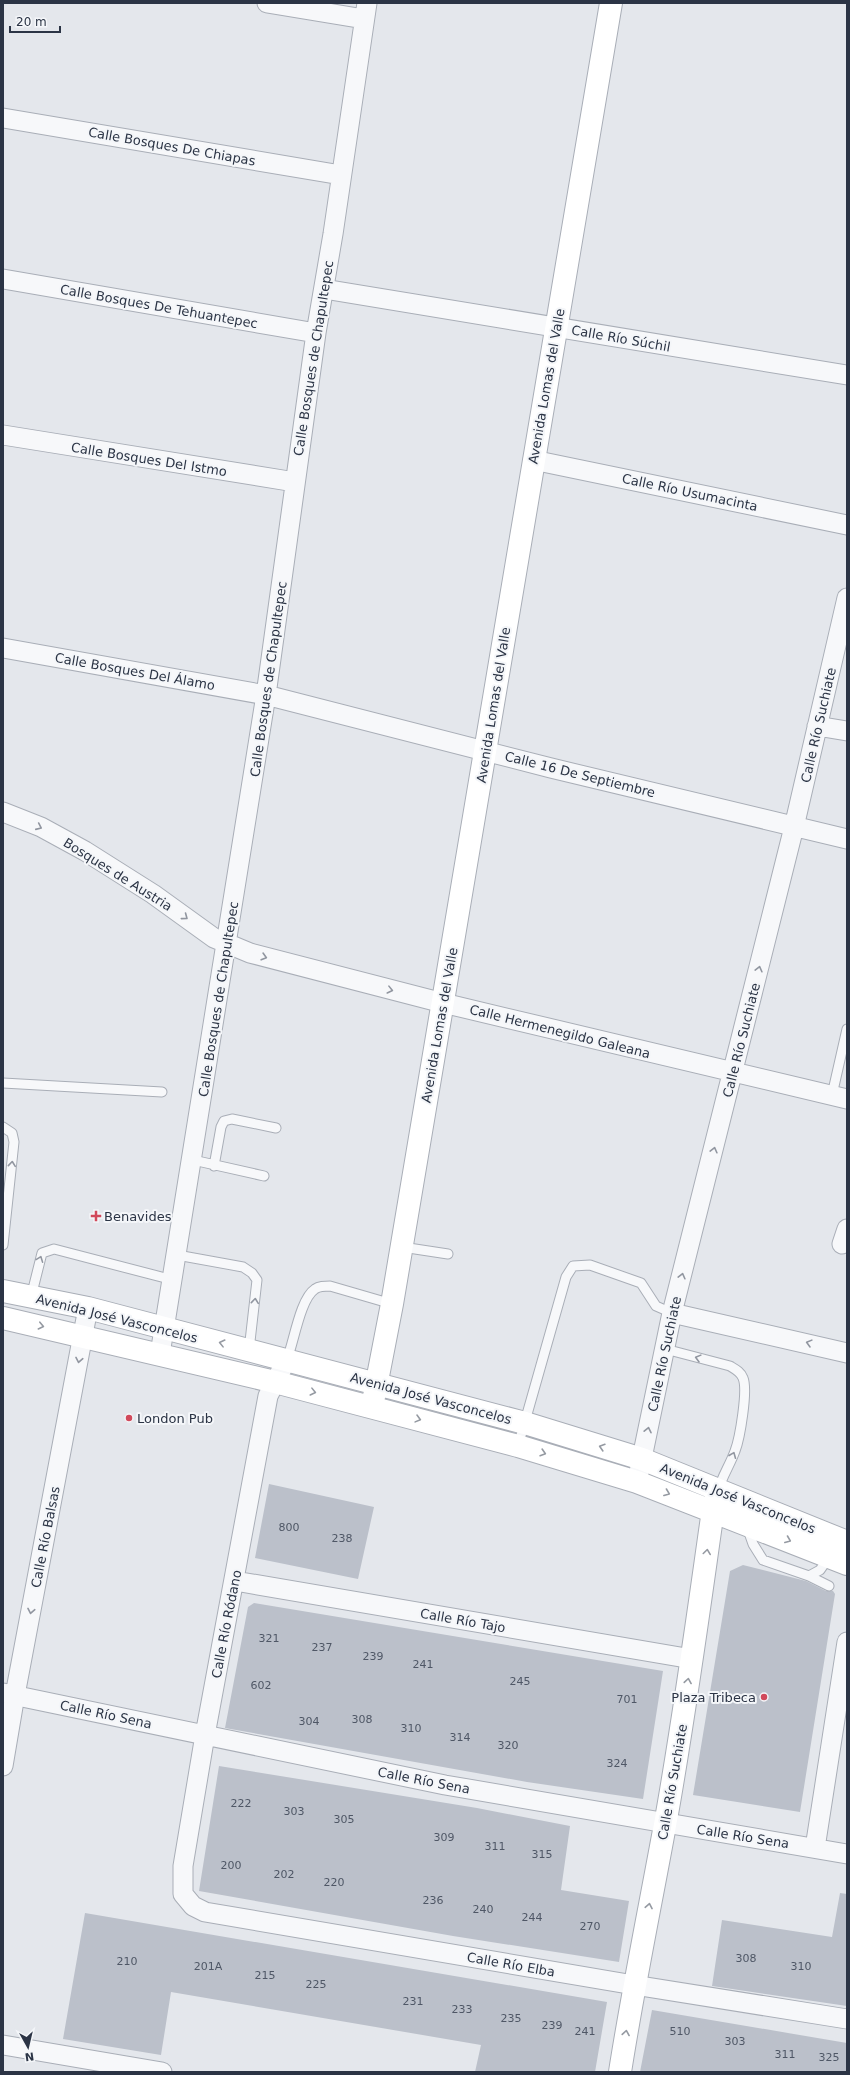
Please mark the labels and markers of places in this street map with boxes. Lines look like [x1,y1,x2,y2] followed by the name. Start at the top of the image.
[104,1209,172,1224] place label: Benavides
[91,1211,101,1221] marker: Benavides
[137,1411,213,1426] place label: London Pub
[124,1413,134,1423] marker: London Pub
[671,1690,756,1705] place label: Plaza Tribeca
[759,1692,769,1702] marker: Plaza Tribeca

